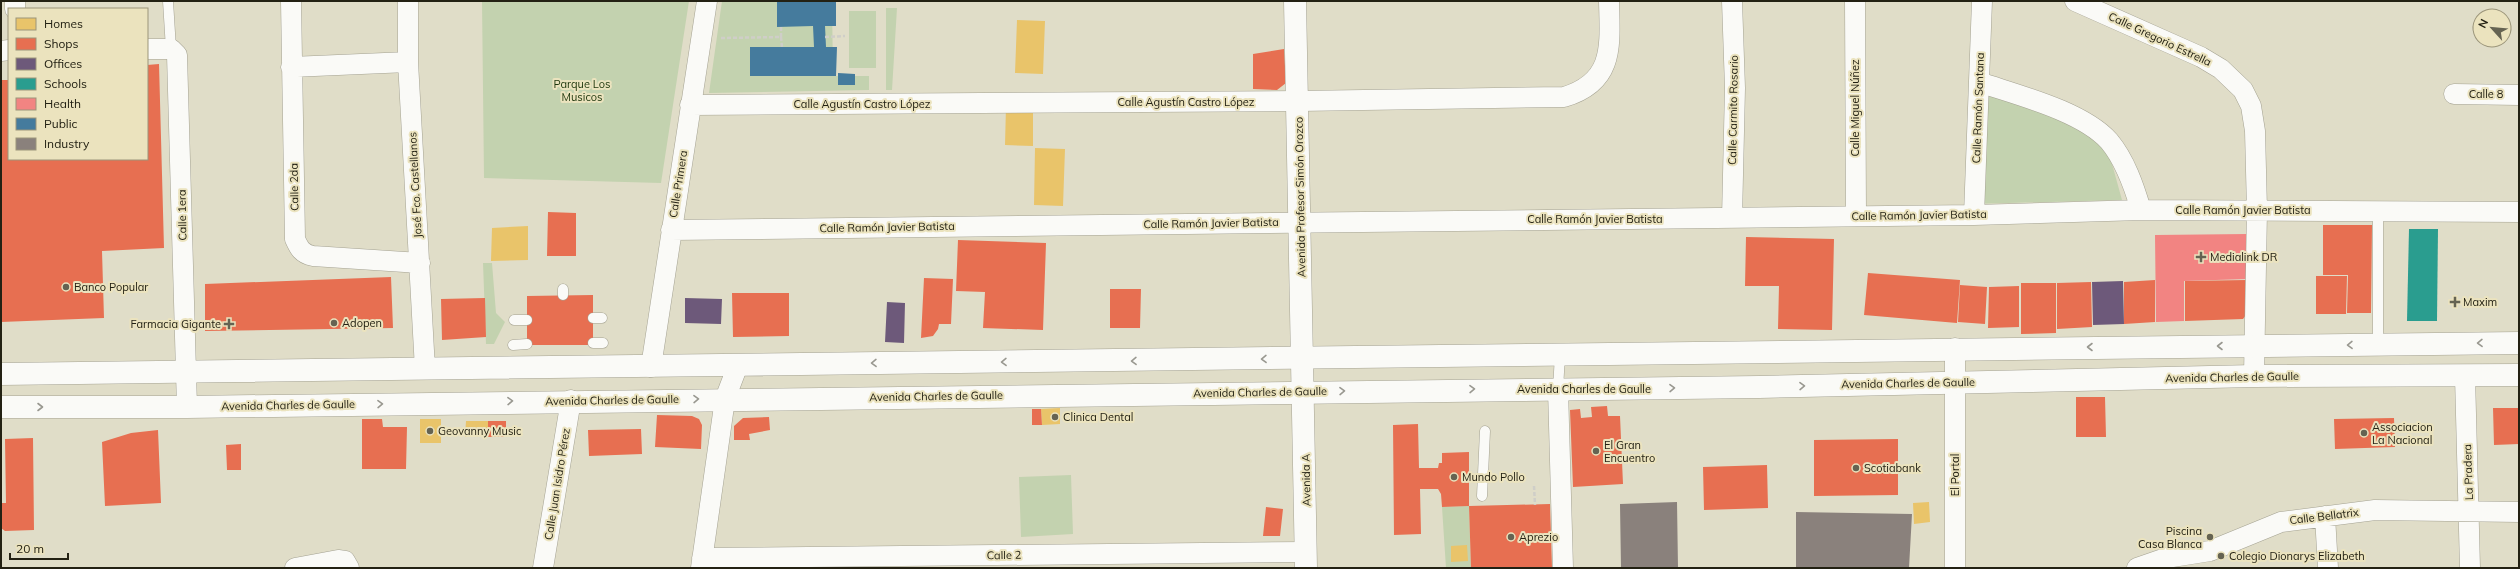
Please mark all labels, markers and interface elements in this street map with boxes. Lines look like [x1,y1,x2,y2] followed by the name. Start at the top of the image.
[8,8,148,160] legend
[2472,8,2512,48] north arrow
[2106,9,2214,69] street label: Calle Gregorio Estrella
[44,16,83,31] text: Homes
[2475,17,2491,30] text: N
[44,36,79,51] text: Shops
[1969,52,1987,164] street label: Calle Ramón Santana
[1725,55,1741,165] street label: Calle Carmito Rosario
[44,56,82,71] text: Offices
[1848,59,1862,157] street label: Calle Miguel Núñez
[44,76,87,91] text: Schools
[554,77,610,104] park label: Parque Los Musicos
[2469,87,2504,101] street label: Calle 8
[1118,95,1255,109] street label: Calle Agustín Castro López
[44,96,81,111] text: Health
[794,97,931,111] street label: Calle Agustín Castro López
[44,116,78,131] text: Public
[1292,117,1308,277] street label: Avenida Profesor Simón Orozco
[405,132,425,238] street label: José Fco. Castellanos
[44,136,90,151] text: Industry
[666,149,690,219] street label: Calle Primera
[287,163,301,211] street label: Calle 2da
[175,189,189,241] street label: Calle 1era
[2175,203,2311,217] street label: Calle Ramón Javier Batista
[1851,207,1987,223] street label: Calle Ramón Javier Batista
[1527,212,1663,226] street label: Calle Ramón Javier Batista
[1143,215,1279,231] street label: Calle Ramón Javier Batista
[819,219,955,235] street label: Calle Ramón Javier Batista
[2210,250,2278,264] place label: Medialink DR
[2195,251,2207,263] marker: Medialink DR
[74,280,148,294] place label: Banco Popular
[61,282,71,292] marker: Banco Popular
[2463,295,2497,309] place label: Maxim
[2450,297,2460,307] marker: Maxim
[342,316,382,330] place label: Adopen
[131,317,221,331] place label: Farmacia Gigante
[329,318,339,328] marker: Adopen
[224,319,234,329] marker: Farmacia Gigante
[2477,339,2483,347] one-way arrow
[2347,340,2353,349] one-way arrow
[2217,342,2223,350] one-way arrow
[2087,343,2093,351] one-way arrow
[1261,355,1267,363] one-way arrow
[1131,356,1137,365] one-way arrow
[1001,358,1007,366] one-way arrow
[871,359,877,368] one-way arrow
[2165,369,2299,385] street label: Avenida Charles de Gaulle
[1841,375,1975,391] street label: Avenida Charles de Gaulle
[1517,382,1651,396] street label: Avenida Charles de Gaulle
[1799,382,1805,390] one-way arrow
[1193,384,1327,400] street label: Avenida Charles de Gaulle
[1669,384,1675,392] one-way arrow
[1469,385,1475,393] one-way arrow
[1339,387,1345,395] one-way arrow
[869,388,1003,404] street label: Avenida Charles de Gaulle
[545,392,679,408] street label: Avenida Charles de Gaulle
[693,395,699,403] one-way arrow
[221,397,355,413] street label: Avenida Charles de Gaulle
[507,397,513,406] one-way arrow
[377,400,383,408] one-way arrow
[37,403,43,411] one-way arrow
[1063,410,1133,424] place label: Clinica Dental
[1050,412,1060,422] marker: Clinica Dental
[2372,420,2433,447] place label: Associacion La Nacional
[438,424,522,438] place label: Geovanny Music
[425,426,435,436] marker: Geovanny Music
[541,427,573,541] street label: Calle Juan Isidro Pérez
[2359,428,2369,438] marker: Associacion La Nacional
[1604,438,1655,465] place label: El Gran Encuentro
[2460,444,2476,500] street label: La Pradera
[1591,446,1601,456] marker: El Gran Encuentro
[1299,453,1313,507] street label: Avenida A
[1948,454,1962,496] street label: El Portal
[1864,461,1921,475] place label: Scotiabank
[1851,463,1861,473] marker: Scotiabank
[1462,470,1525,484] place label: Mundo Pollo
[1449,472,1459,482] marker: Mundo Pollo
[2289,505,2360,527] street label: Calle Bellatrix
[2138,524,2202,551] place label: Piscina Casa Blanca
[1519,530,1558,544] place label: Aprezio
[1506,532,1516,542] marker: Aprezio
[2205,532,2215,542] marker: Piscina Casa Blanca
[10,535,68,561] scale bar
[16,541,44,556] text: 20 m
[987,548,1022,562] street label: Calle 2
[2229,549,2365,563] place label: Colegio Dionarys Elizabeth
[2216,551,2226,561] marker: Colegio Dionarys Elizabeth

